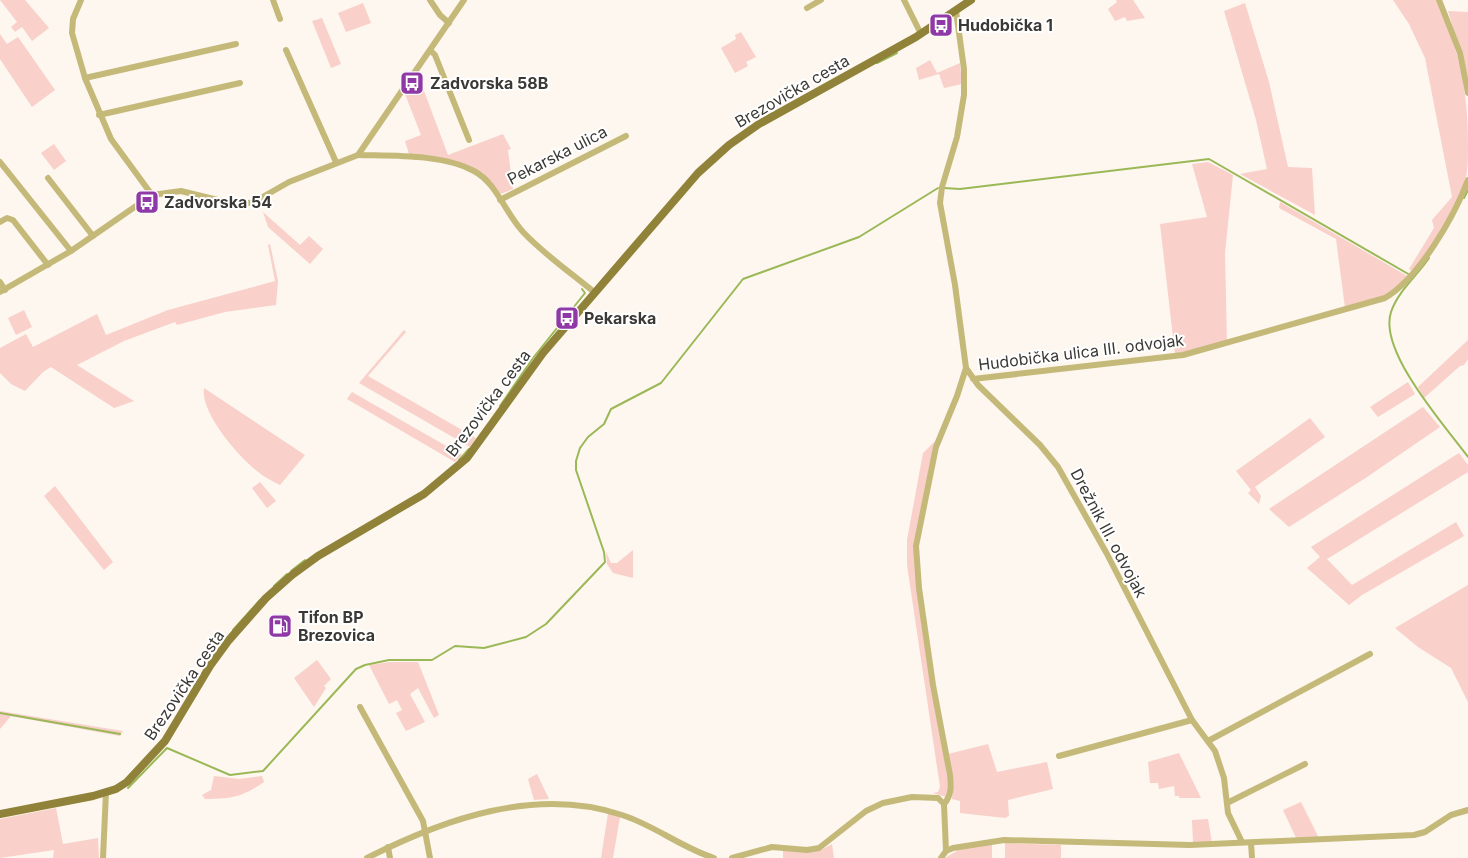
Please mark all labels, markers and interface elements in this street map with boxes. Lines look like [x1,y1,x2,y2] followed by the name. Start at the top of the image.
[928,12,954,38] bus stop icon: Hudobička 1
[958,15,1053,35] place label: Hudobička 1
[731,50,853,132] street label: Brezovička cesta
[399,70,425,96] bus stop icon: Zadvorska 58B
[430,73,548,93] place label: Zadvorska 58B
[504,121,610,189] street label: Pekarska ulica
[134,189,160,215] bus stop icon: Zadvorska 54
[164,192,272,212] place label: Zadvorska 54
[554,305,580,331] bus stop icon: Pekarska
[584,308,656,328] place label: Pekarska
[977,329,1185,375] street label: Hudobička ulica III. odvojak
[441,346,535,460] street label: Brezovička cesta
[1067,465,1152,601] street label: Drežnik III. odvojak
[298,607,375,645] place label: Tifon BP Brezovica
[267,613,293,639] fuel station icon: Tifon BP Brezovica
[140,626,228,744] street label: Brezovička cesta

